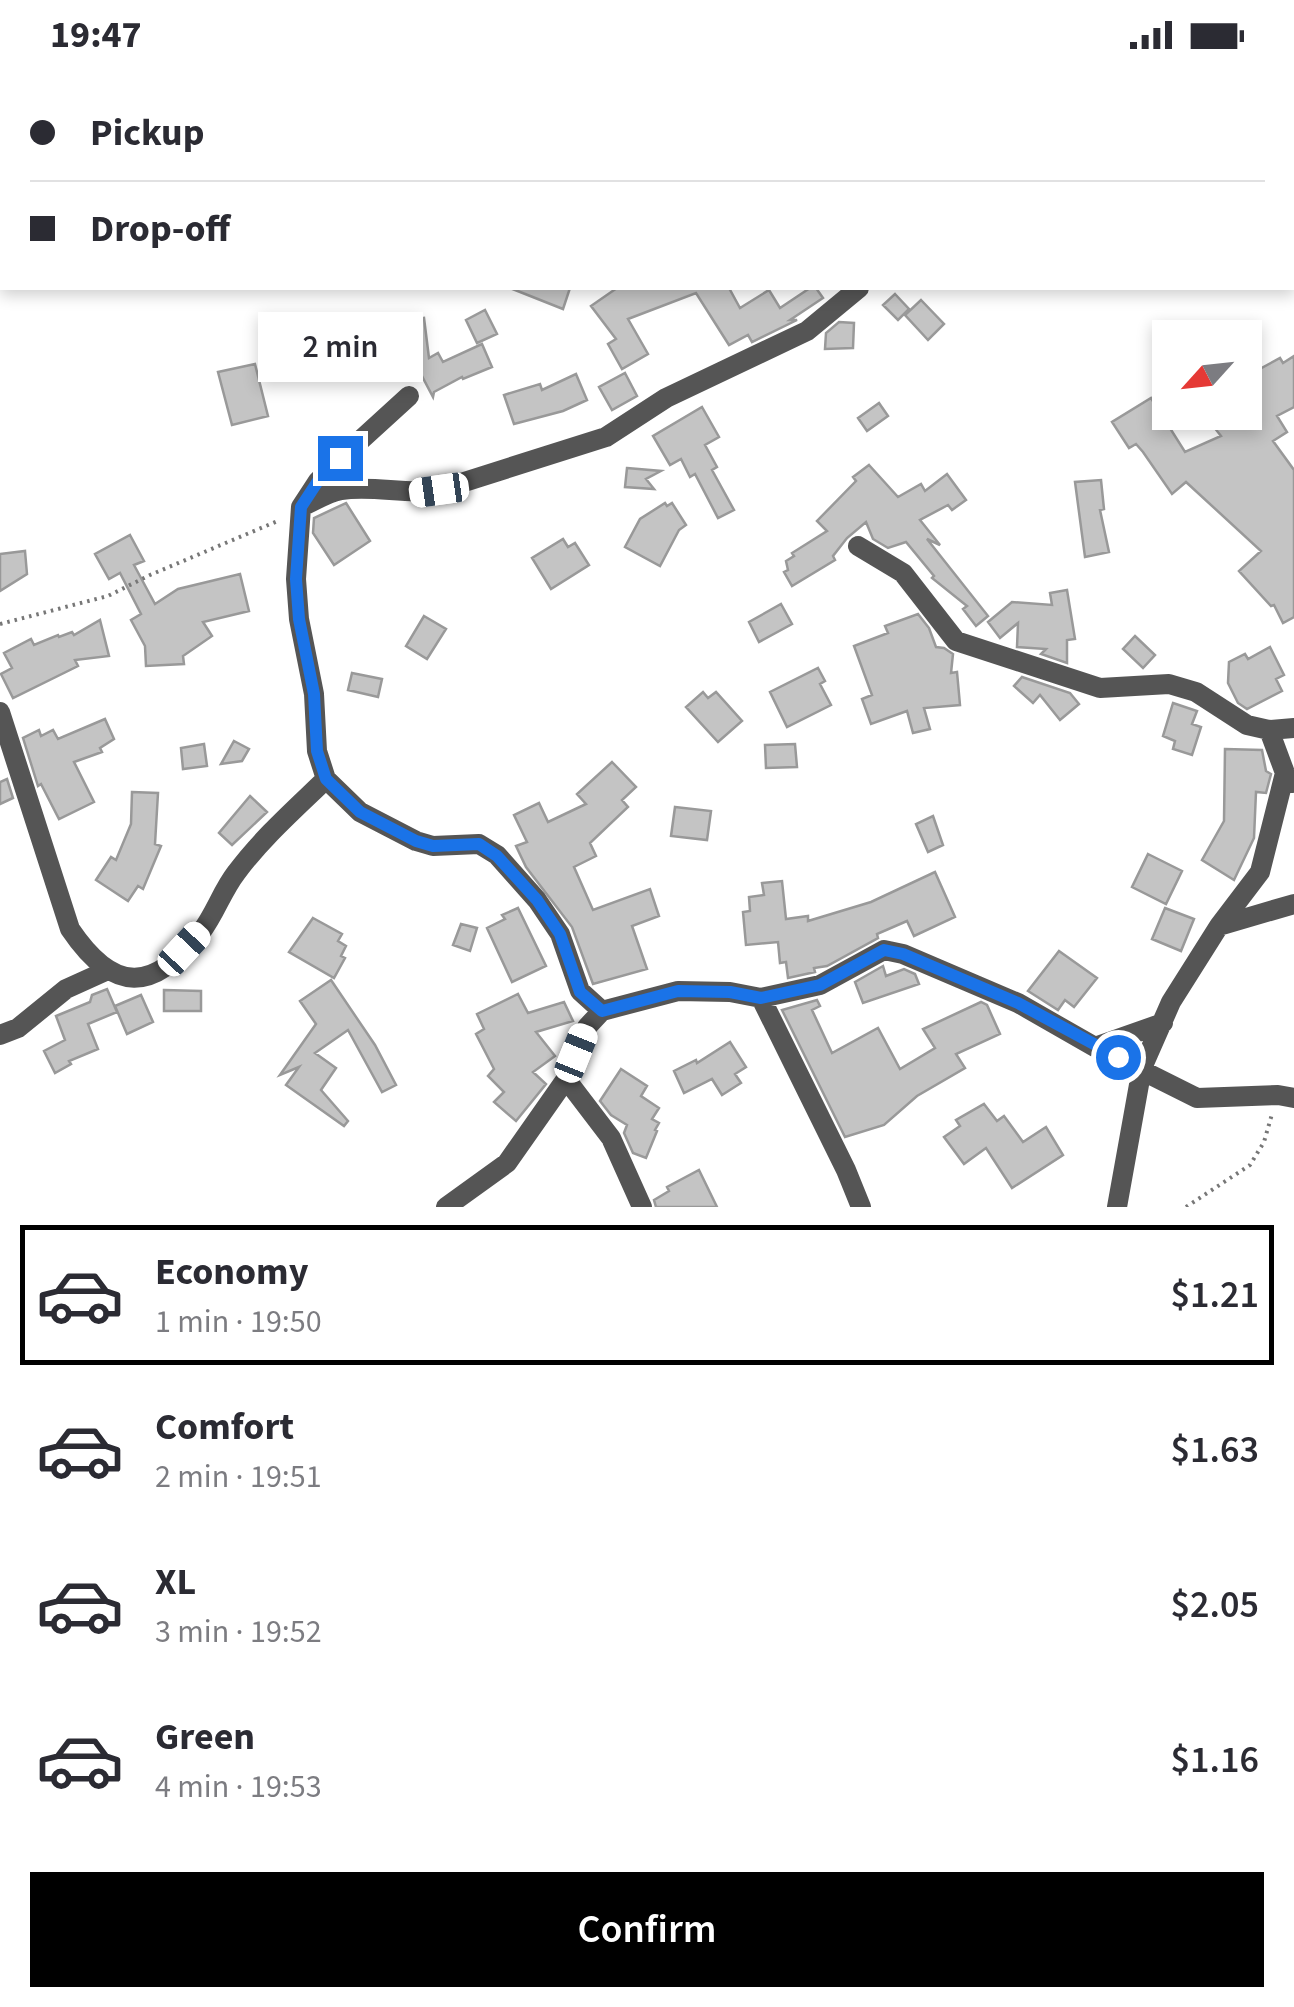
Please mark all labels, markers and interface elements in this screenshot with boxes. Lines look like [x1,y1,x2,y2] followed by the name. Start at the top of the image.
[50,8,142,62] text: 19:47
[90,106,204,160] text: Pickup
[90,202,230,256] text: Drop-off
[258,313,422,383] callout: 2 min
[1152,320,1262,430] north arrow
[1152,320,1262,430] map controls
[302,324,379,370] text: 2 min
[318,436,363,481] route end
[407,471,471,509] car
[153,917,215,981] car
[551,1020,601,1086] car
[1096,1035,1141,1080] route start
[155,1245,308,1299] text: Economy
[35,1250,125,1340] icon: car
[1171,1268,1259,1322] text: $1.21
[155,1299,322,1345] text: 1 min · 19:50
[155,1400,294,1454] text: Comfort
[35,1405,125,1495] icon: car
[1171,1423,1259,1477] text: $1.63
[155,1454,322,1500] text: 2 min · 19:51
[155,1555,196,1609] text: XL
[35,1560,125,1650] icon: car
[1171,1578,1259,1632] text: $2.05
[155,1609,322,1655] text: 3 min · 19:52
[155,1710,255,1764] text: Green
[35,1715,125,1805] icon: car
[1171,1733,1259,1787] text: $1.16
[155,1764,322,1810] text: 4 min · 19:53
[30,1872,1264,1987] button: Confirm

